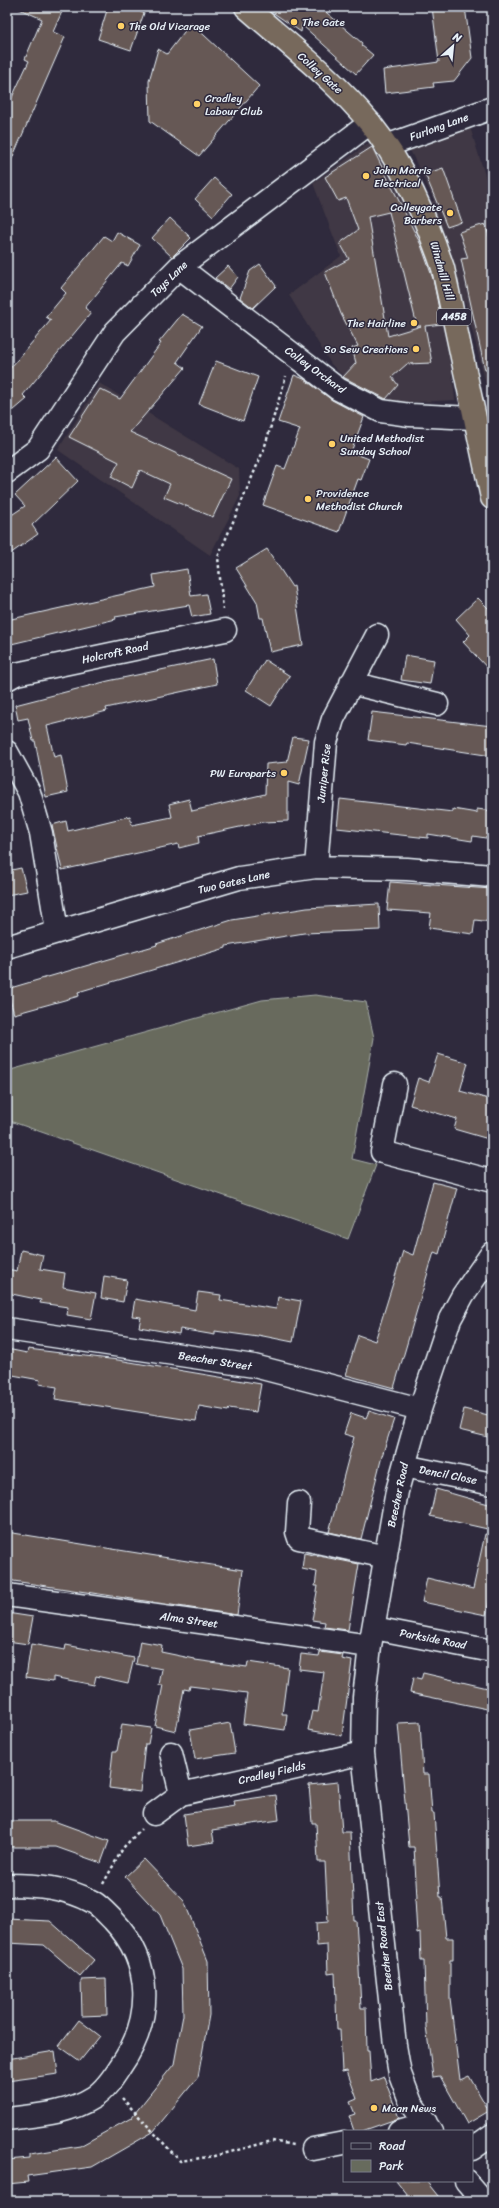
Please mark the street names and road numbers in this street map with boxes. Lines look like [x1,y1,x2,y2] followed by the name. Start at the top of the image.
[293,47,347,99] street label: Colley Gate
[407,107,472,146] street label: Furlong Lane
[424,239,460,304] street label: Windmill Hill
[146,256,193,302] street label: Toys Lane
[437,309,471,325] road number: A458
[280,341,351,399] street label: Colley Orchard
[80,636,151,669] street label: Holcroft Road
[311,742,337,804] street label: Juniper Rise
[196,864,272,899] street label: Two Gates Lane
[177,1346,254,1376] street label: Beecher Street
[382,1460,414,1529] street label: Beecher Road
[417,1460,479,1490] street label: Dencil Close
[158,1606,220,1634] street label: Alma Street
[398,1623,469,1655] street label: Parkside Road
[236,1756,309,1790] street label: Cradley Fields
[370,1900,398,1992] street label: Beecher Road East

